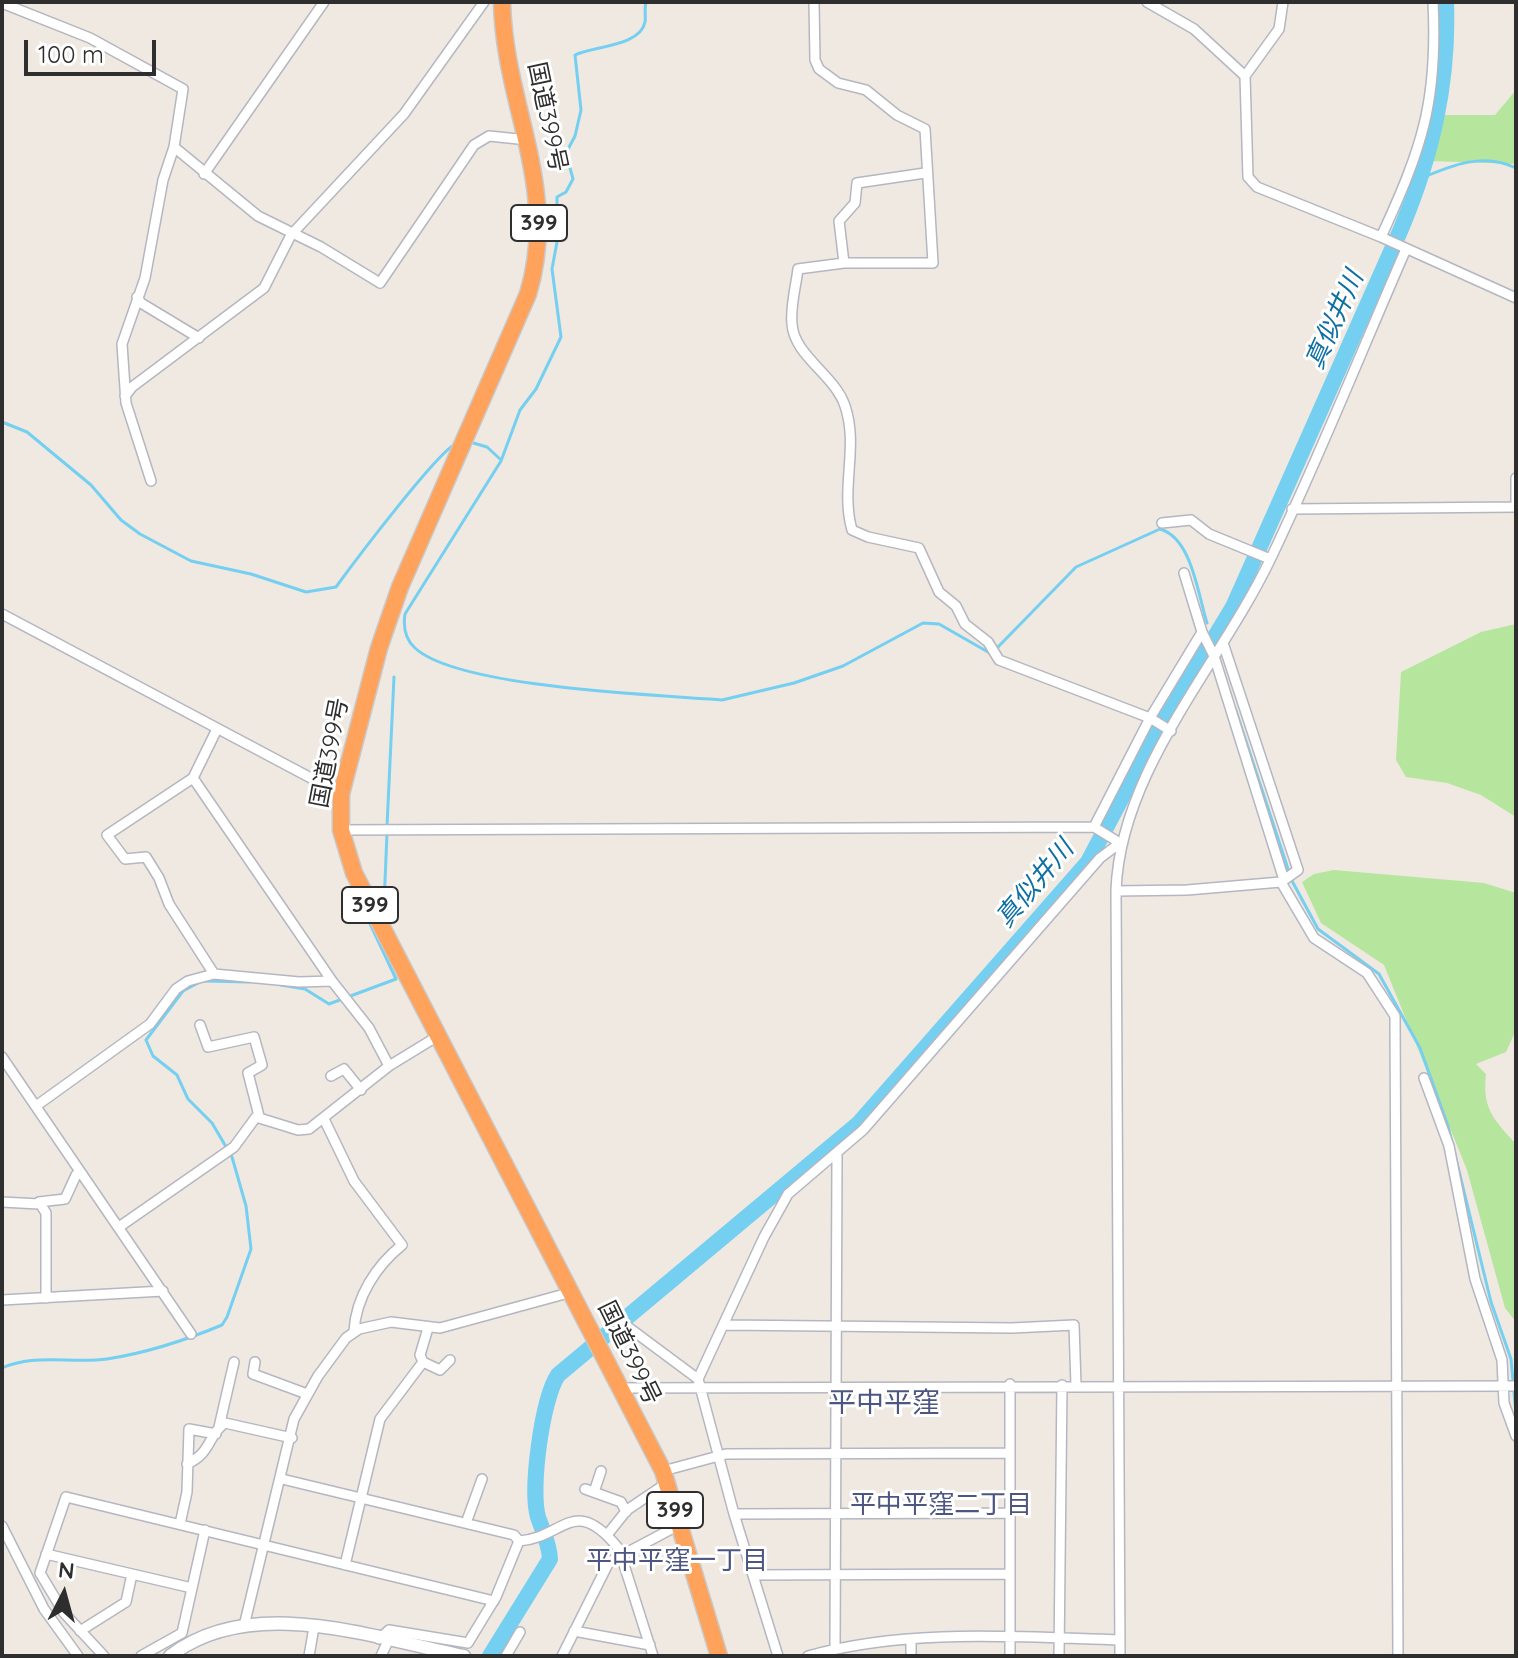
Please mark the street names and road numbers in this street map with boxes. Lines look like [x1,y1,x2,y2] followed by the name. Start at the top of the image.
[521,60,573,174] street label: 国道399号
[511,205,567,241] road number: 399
[305,696,355,810] street label: 国道399号
[342,887,398,923] road number: 399
[592,1297,666,1409] street label: 国道399号
[647,1492,703,1528] road number: 399

